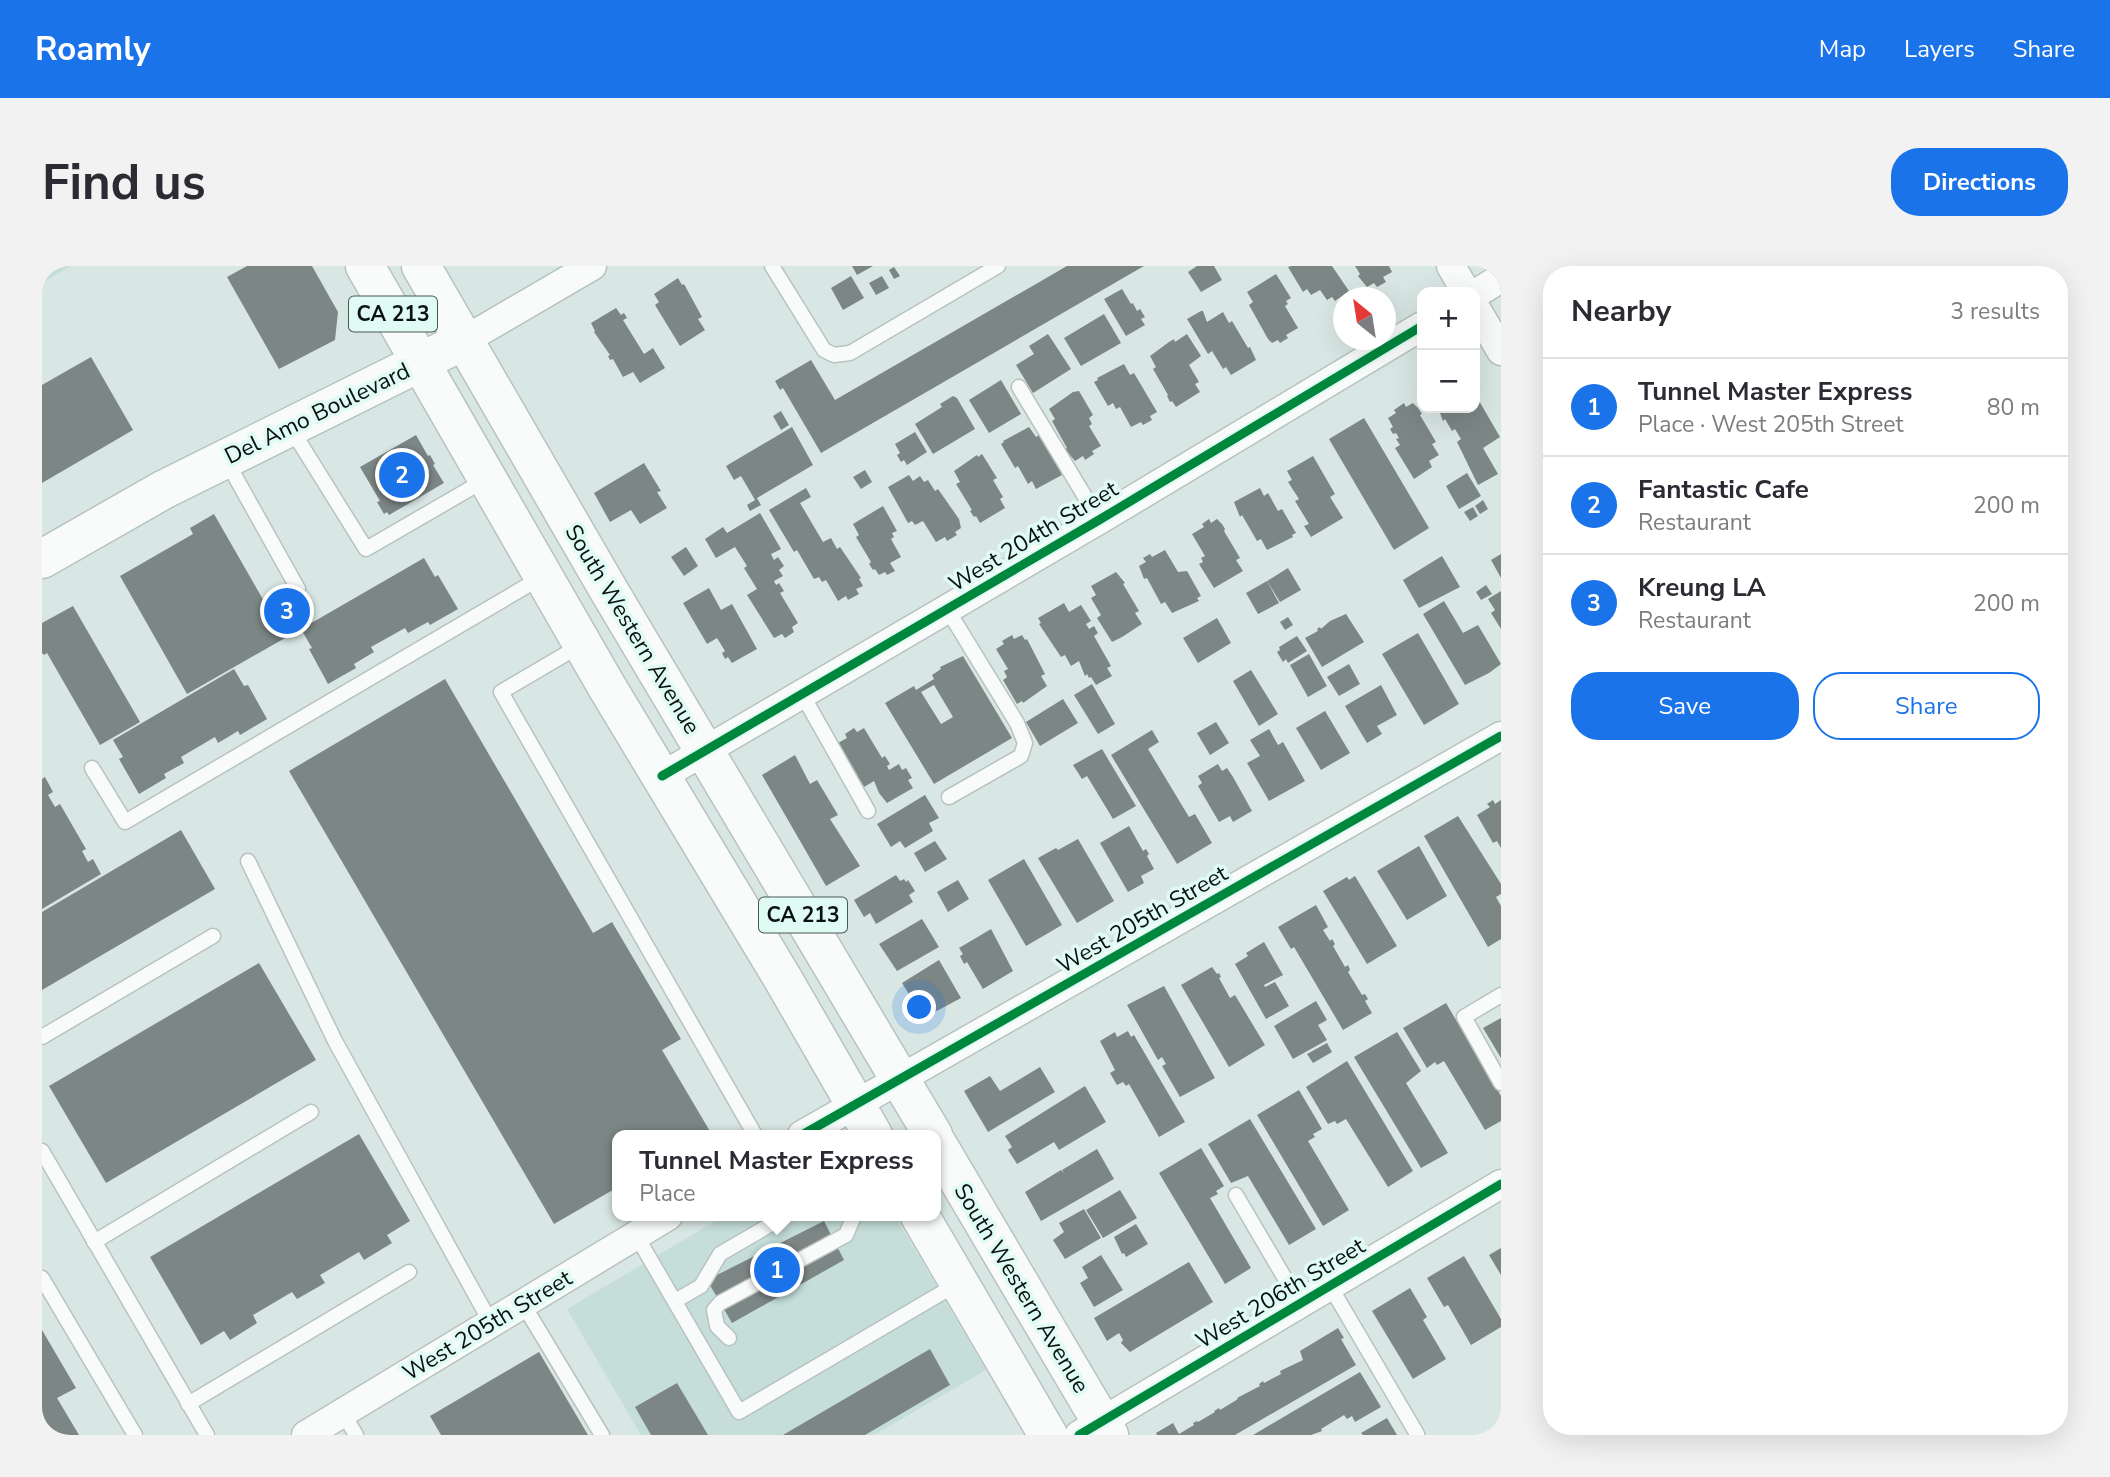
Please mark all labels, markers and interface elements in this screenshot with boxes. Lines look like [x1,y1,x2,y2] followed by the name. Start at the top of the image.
[35,27,151,72] text: Roamly
[1819,33,1866,65] text: Map
[1904,33,1975,65] text: Layers
[2013,33,2075,65] text: Share
[1891,148,2068,216] button: Directions
[42,149,206,216] text: Find us
[1333,287,1396,350] north arrow
[1417,287,1480,413] map controls
[1417,287,1480,350] button: +
[1571,291,1671,332] text: Nearby
[349,296,437,332] road number: CA 213
[1950,296,2040,327] text: 3 results
[1417,350,1480,413] button: −
[219,355,415,472] street label: Del Amo Boulevard
[1638,374,1912,409] text: Tunnel Master Express
[1587,392,1601,423] text: 1
[1987,392,2040,423] text: 80 m
[1638,409,1904,440] text: Place · West 205th Street
[379,449,425,501] pin: 2
[1638,472,1809,507] text: Fantastic Cafe
[943,473,1124,599] street label: West 204th Street
[1587,490,1601,521] text: 2
[1973,490,2040,521] text: 200 m
[1638,507,1751,538] text: Restaurant
[558,519,708,740] street label: South Western Avenue
[1638,570,1766,605] text: Kreung LA
[264,585,310,637] pin: 3
[1587,588,1601,619] text: 3
[1973,588,2040,619] text: 200 m
[1638,605,1751,636] text: Restaurant
[1571,672,1799,740] button: Save
[1813,672,2040,740] button: Share
[1051,857,1234,981] street label: West 205th Street
[759,898,847,932] road number: CA 213
[902,990,936,1024] your location
[612,1130,941,1221] popup
[639,1143,914,1178] text: Tunnel Master Express
[639,1178,696,1209] text: Place
[947,1178,1097,1399] street label: South Western Avenue
[1190,1230,1371,1356] street label: West 206th Street
[754,1244,800,1296] pin: 1
[397,1262,578,1388] street label: West 205th Street

